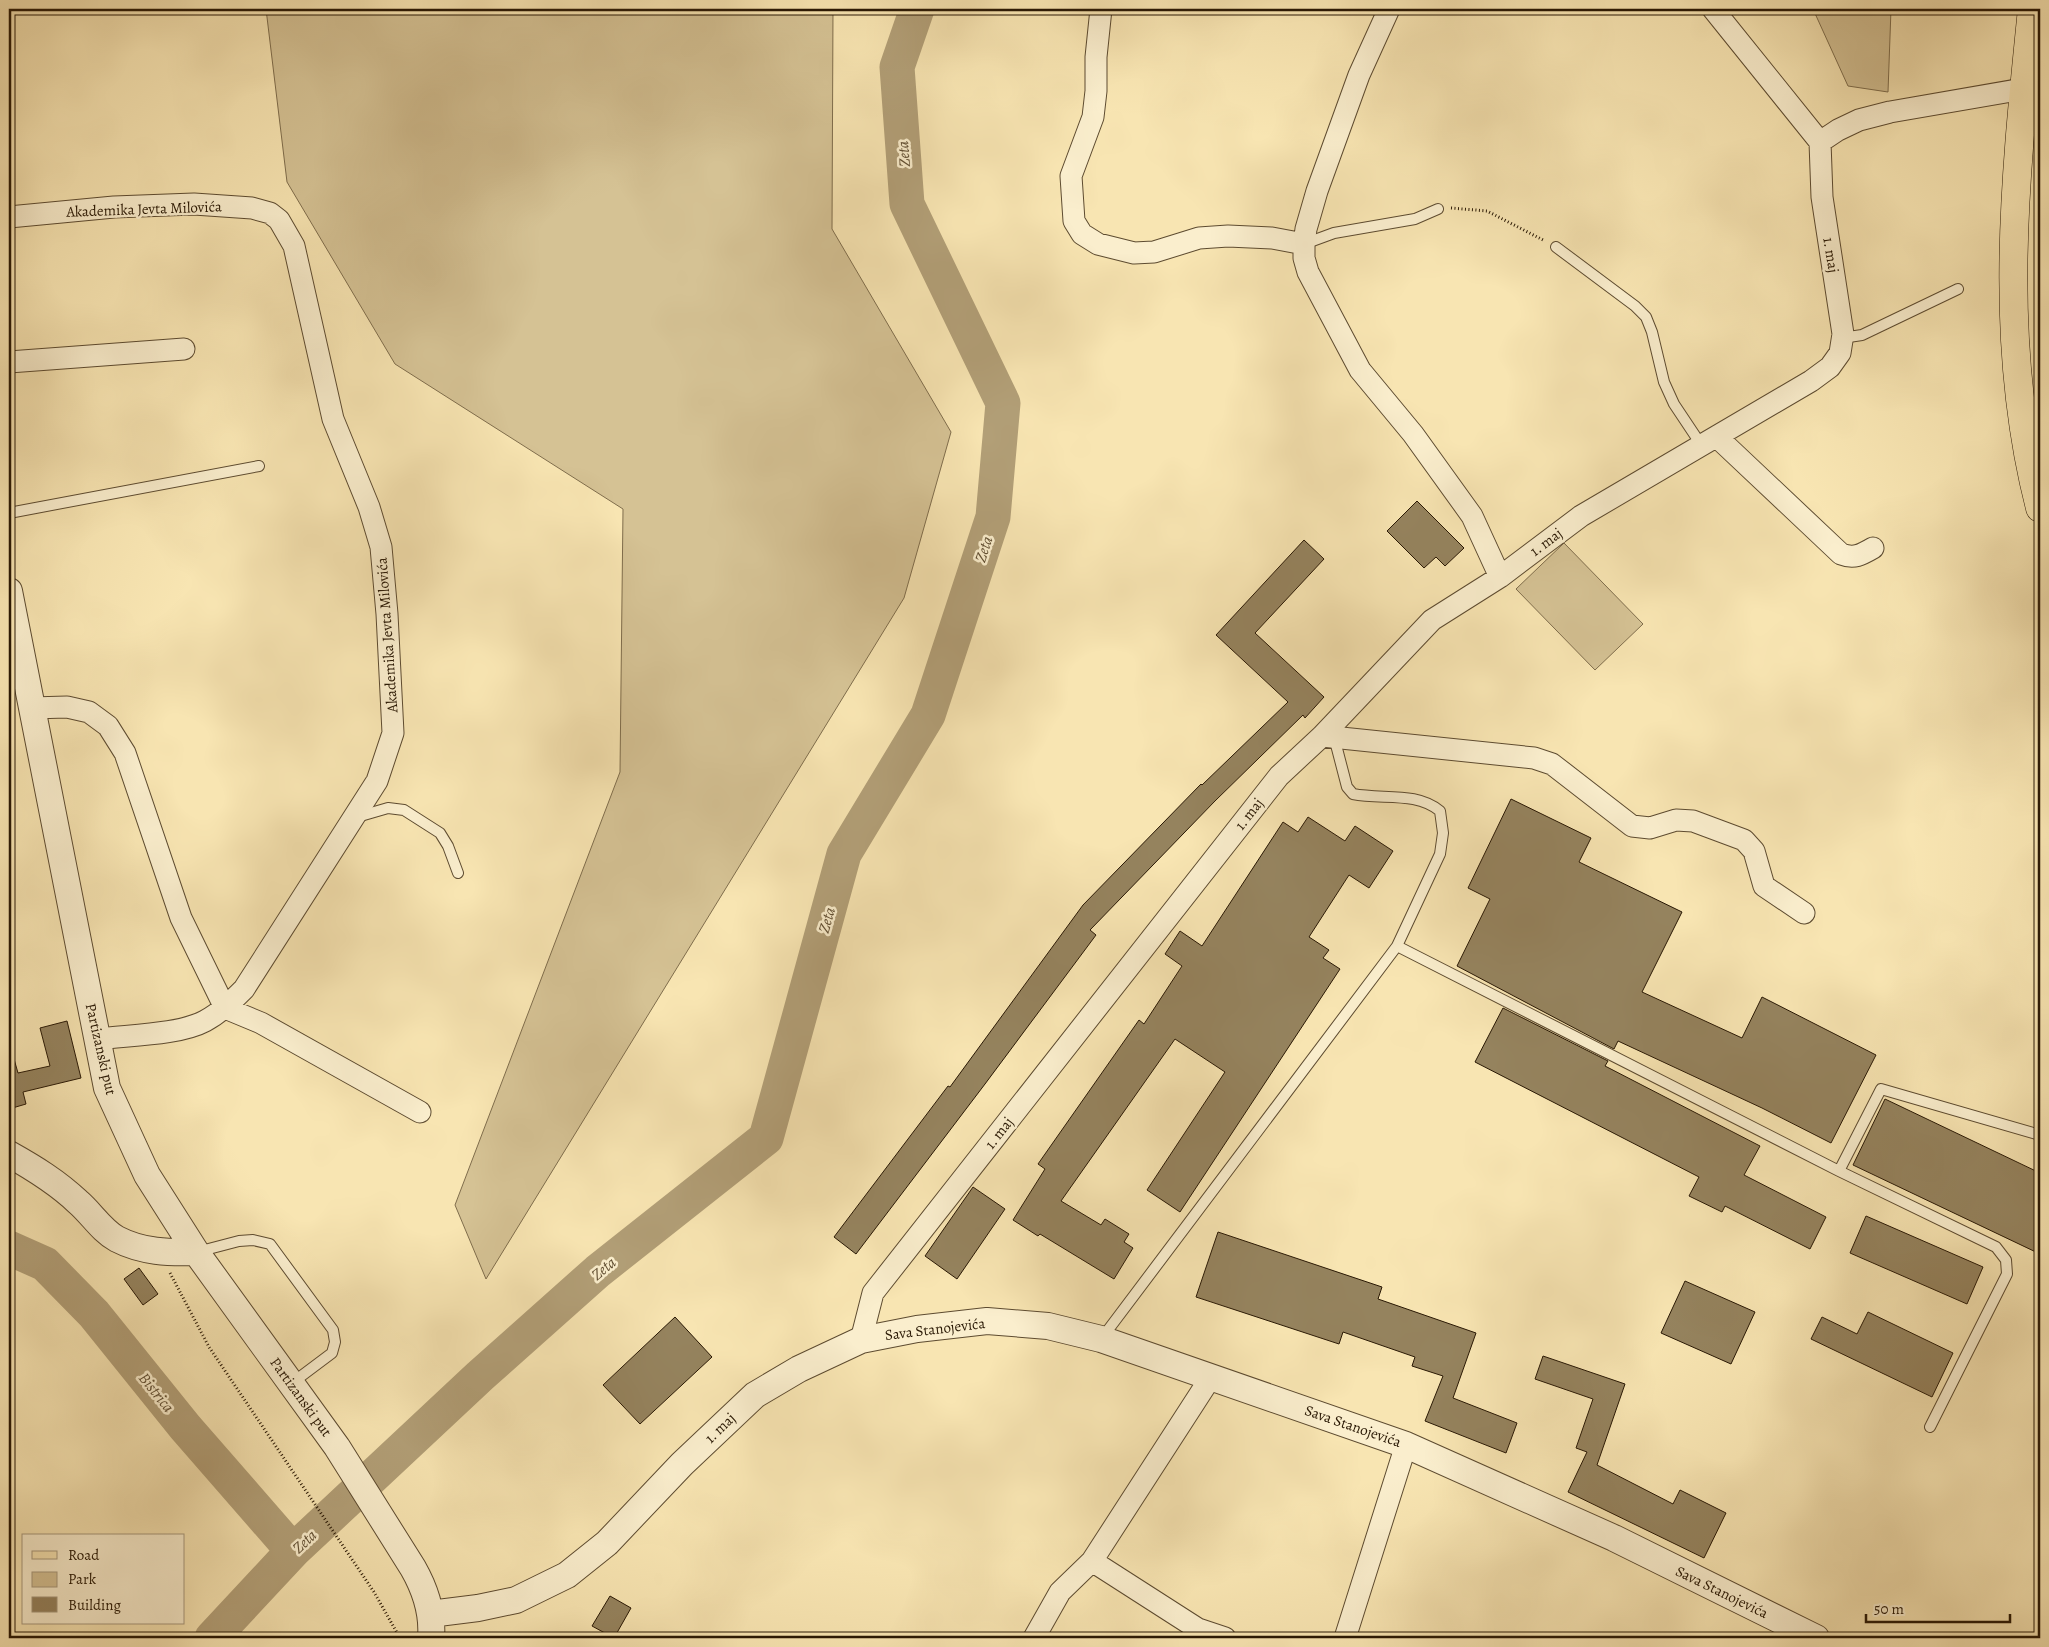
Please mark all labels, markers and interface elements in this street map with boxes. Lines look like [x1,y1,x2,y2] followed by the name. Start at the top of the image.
[892,140,916,168] water label: Zeta
[65,196,222,222] street label: Akademika Jevta Milovića
[1818,236,1844,274] street label: 1. maj
[1526,523,1566,561] street label: 1. maj
[969,533,999,565] water label: Zeta
[372,557,402,714] street label: Akademika Jevta Milovića
[1230,794,1268,834] street label: 1. maj
[813,904,841,936] water label: Zeta
[81,1001,121,1097] street label: Partizanski put
[980,1113,1018,1153] street label: 1. maj
[587,1252,621,1286] water label: Zeta
[884,1313,986,1345] street label: Sava Stanojevića
[265,1353,337,1441] street label: Partizanski put
[133,1368,180,1418] water label: Bistrica
[1302,1400,1404,1452] street label: Sava Stanojevića
[700,1408,740,1448] street label: 1. maj
[288,1524,322,1559] water label: Zeta
[22,1534,185,1624] legend
[68,1545,100,1565] text: Road
[1672,1561,1772,1623] street label: Sava Stanojevića
[68,1569,97,1589] text: Park
[1866,1592,2010,1624] scale bar
[68,1595,121,1615] text: Building
[1874,1599,1904,1619] text: 50 m

